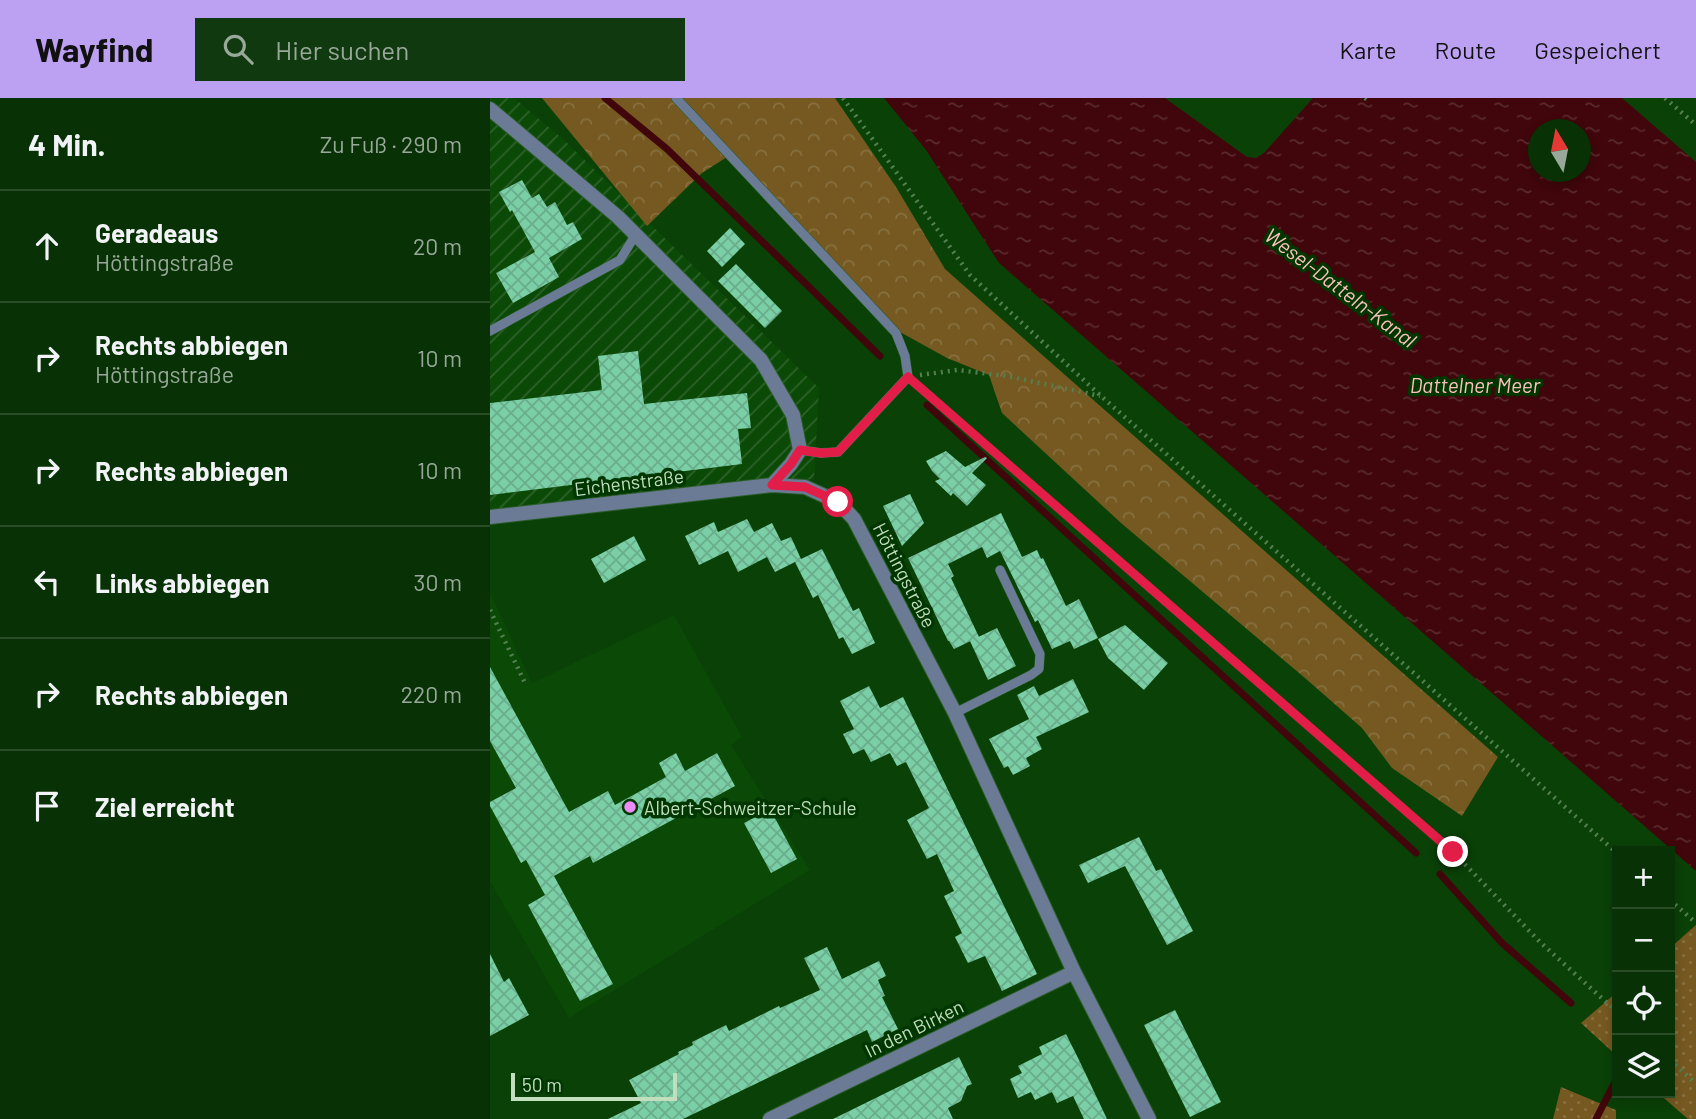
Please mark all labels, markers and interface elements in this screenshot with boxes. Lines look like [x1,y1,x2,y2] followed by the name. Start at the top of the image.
[195,18,685,81] search box
[35,29,153,69] text: Wayfind
[219,30,257,68] icon: search
[275,34,409,65] text: Hier suchen
[1339,35,1397,64] text: Karte
[1435,35,1496,64] text: Route
[1534,35,1661,64] text: Gespeichert
[1528,119,1591,182] north arrow
[28,126,106,162] text: 4 Min.
[320,130,462,158] text: Zu Fuß · 290 m
[95,217,218,248] text: Geradeaus
[1260,222,1422,352] water label: Wesel-Datteln-Kanal
[28,227,66,265] icon: ahead
[413,232,462,260] text: 20 m
[95,248,234,276] text: Höttingstraße
[95,329,288,360] text: Rechts abbiegen
[28,339,66,377] icon: right
[417,344,462,372] text: 10 m
[95,360,234,388] text: Höttingstraße
[1410,372,1541,397] water label: Dattelner Meer
[28,451,66,489] icon: right
[95,455,288,486] text: Rechts abbiegen
[417,456,462,484] text: 10 m
[573,464,685,500] street label: Eichenstraße
[822,486,853,517] route start
[869,519,941,631] street label: Höttingstraße
[28,563,66,601] icon: left
[95,567,269,598] text: Links abbiegen
[414,568,462,596] text: 30 m
[28,675,66,713] icon: right
[95,679,288,710] text: Rechts abbiegen
[401,680,462,708] text: 220 m
[28,787,66,825] icon: arrive
[95,791,235,822] text: Ziel erreicht
[644,796,857,819] place label: Albert-Schweitzer-Schule
[622,799,638,815] marker: Albert-Schweitzer-Schule
[1437,836,1468,867] route end
[1612,846,1675,1098] map controls
[1612,846,1675,909] button: +
[1612,909,1675,972] button: −
[1612,972,1675,1035] button: locate
[861,994,967,1062] street label: In den Birken
[1612,1035,1675,1098] button: layers
[511,1070,677,1102] scale bar
[522,1073,562,1096] text: 50 m

